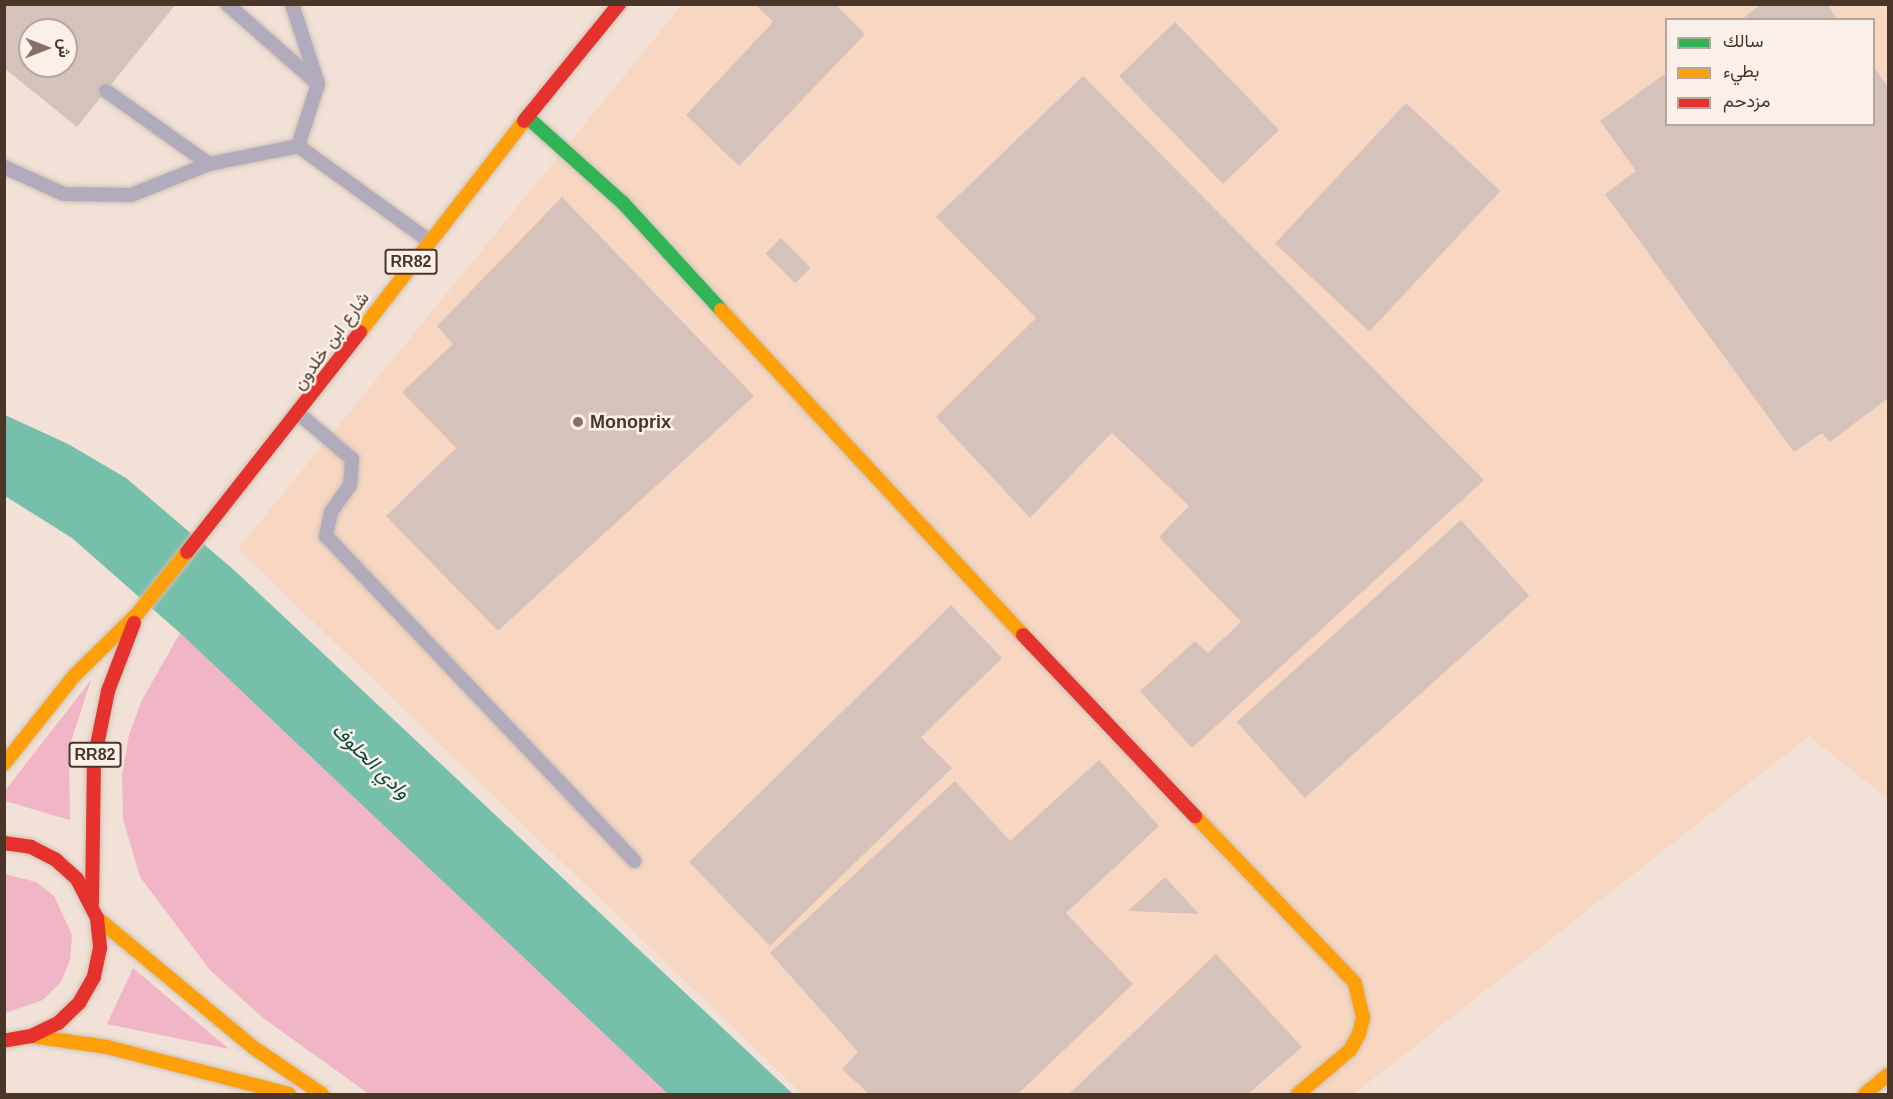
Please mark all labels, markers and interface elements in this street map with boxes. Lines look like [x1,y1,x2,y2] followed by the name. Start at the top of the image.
[18,18,78,78] north arrow
[1665,18,1875,126] legend
[1723,31,1763,51] text: سالك
[56,38,73,58] text: ش
[1723,61,1759,81] text: بطيء
[1723,91,1770,111] text: مزدحم
[384,249,438,275] road number: RR82
[288,288,374,394] street label: شارع ابن خلدون
[590,411,671,433] place label: Monoprix
[571,415,585,429] marker: Monoprix
[327,718,415,804] water label: وادي الحلوف
[68,742,122,768] road number: RR82

